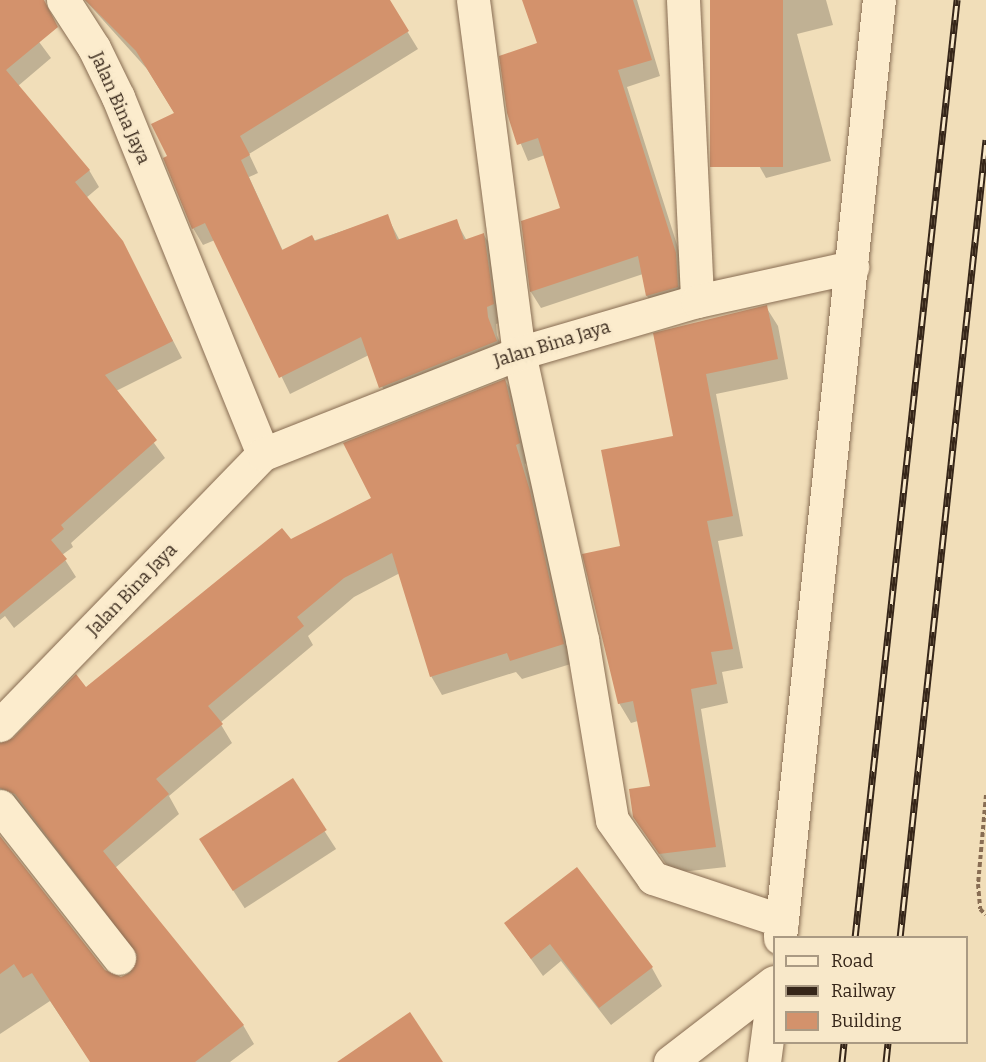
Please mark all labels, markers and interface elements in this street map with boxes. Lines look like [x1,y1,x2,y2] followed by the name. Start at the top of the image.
[86,49,154,167] street label: Jalan Bina Jaya
[491,316,613,372] street label: Jalan Bina Jaya
[82,539,182,641] street label: Jalan Bina Jaya
[773,936,968,1044] legend
[831,950,873,972] text: Road
[831,980,895,1002] text: Railway
[831,1010,902,1032] text: Building

